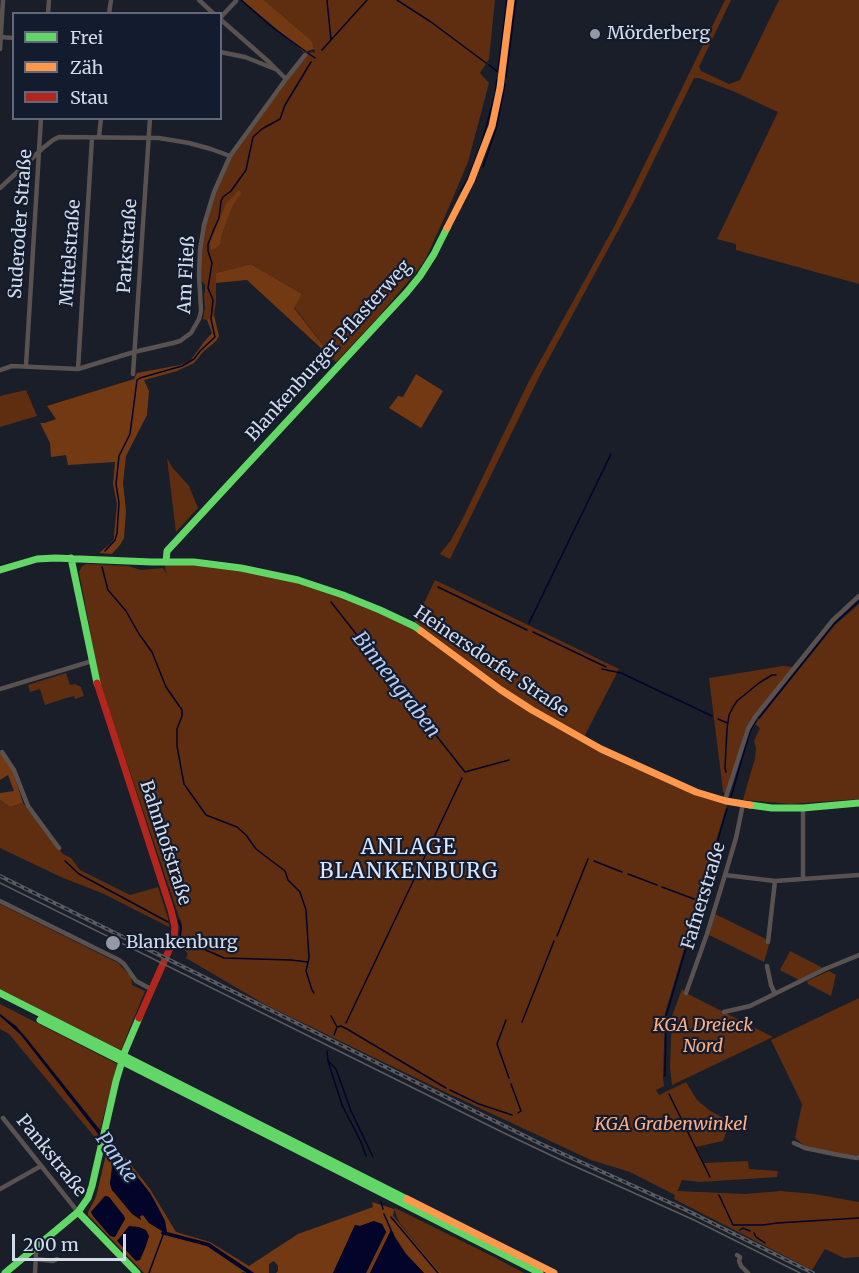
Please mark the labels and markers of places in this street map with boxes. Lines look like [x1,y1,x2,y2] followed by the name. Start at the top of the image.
[607,23,710,45] place label: Mörderberg
[588,27,602,41] marker: Mörderberg
[126,932,238,954] place label: Blankenburg
[104,934,122,952] marker: Blankenburg

